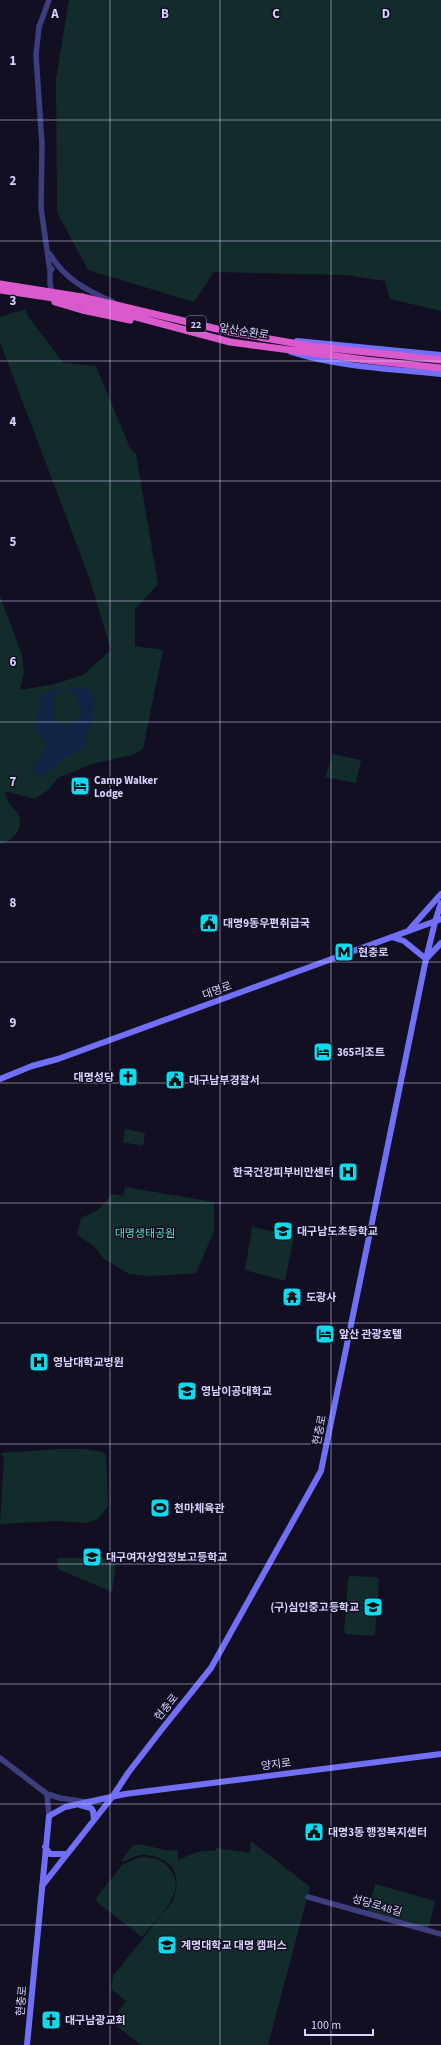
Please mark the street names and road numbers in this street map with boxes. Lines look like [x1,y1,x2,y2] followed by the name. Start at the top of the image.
[186,316,206,332] road number: 22
[218,320,270,343] street label: 앞산순환로
[200,978,234,1003] street label: 대명로
[309,1414,330,1446] street label: 현충로
[151,1691,182,1724] street label: 현충로
[260,1755,292,1774] street label: 양지로
[350,1891,404,1920] street label: 성당로48길
[13,1985,30,2017] street label: 현충로

